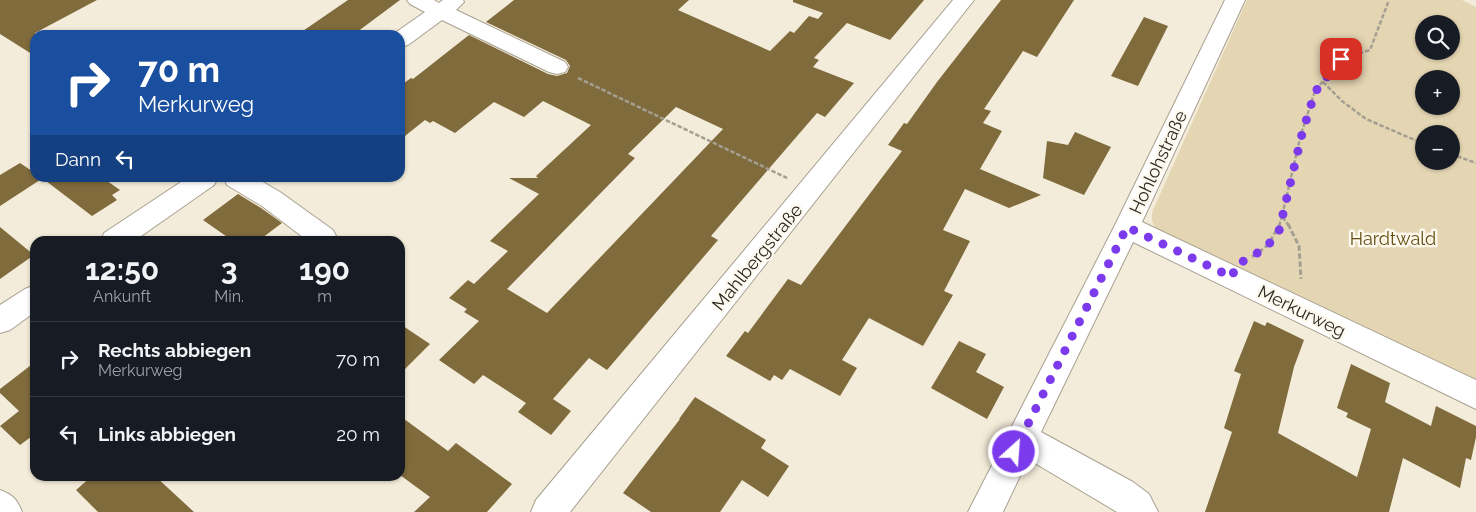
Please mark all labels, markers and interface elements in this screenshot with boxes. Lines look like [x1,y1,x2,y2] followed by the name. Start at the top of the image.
[1415,15,1460,170] map controls
[1415,15,1460,60] button: search
[1320,38,1362,80] pin
[1327,45,1355,73] icon: arrive
[138,49,220,90] text: 70 m
[55,50,120,115] icon: right
[1415,70,1460,115] button: +
[138,91,254,117] text: Merkurweg
[1125,107,1191,217] street label: Hohlohstraße
[1415,125,1460,170] button: −
[111,145,139,173] icon: left
[55,148,101,170] text: Dann
[708,199,807,315] street label: Mahlbergstraße
[1350,228,1436,249] park label: Hardtwald
[85,252,159,287] text: 12:50
[221,252,238,287] text: 3
[299,252,350,287] text: 190
[1255,281,1349,341] street label: Merkurweg
[93,287,151,306] text: Ankunft
[214,287,244,306] text: Min.
[317,287,332,306] text: m
[98,339,251,361] text: Rechts abbiegen
[55,345,83,373] icon: right
[336,348,380,370] text: 70 m
[98,361,183,380] text: Merkurweg
[55,420,83,448] icon: left
[98,423,236,445] text: Links abbiegen
[336,423,380,445] text: 20 m
[987,425,1039,477] position arrow

